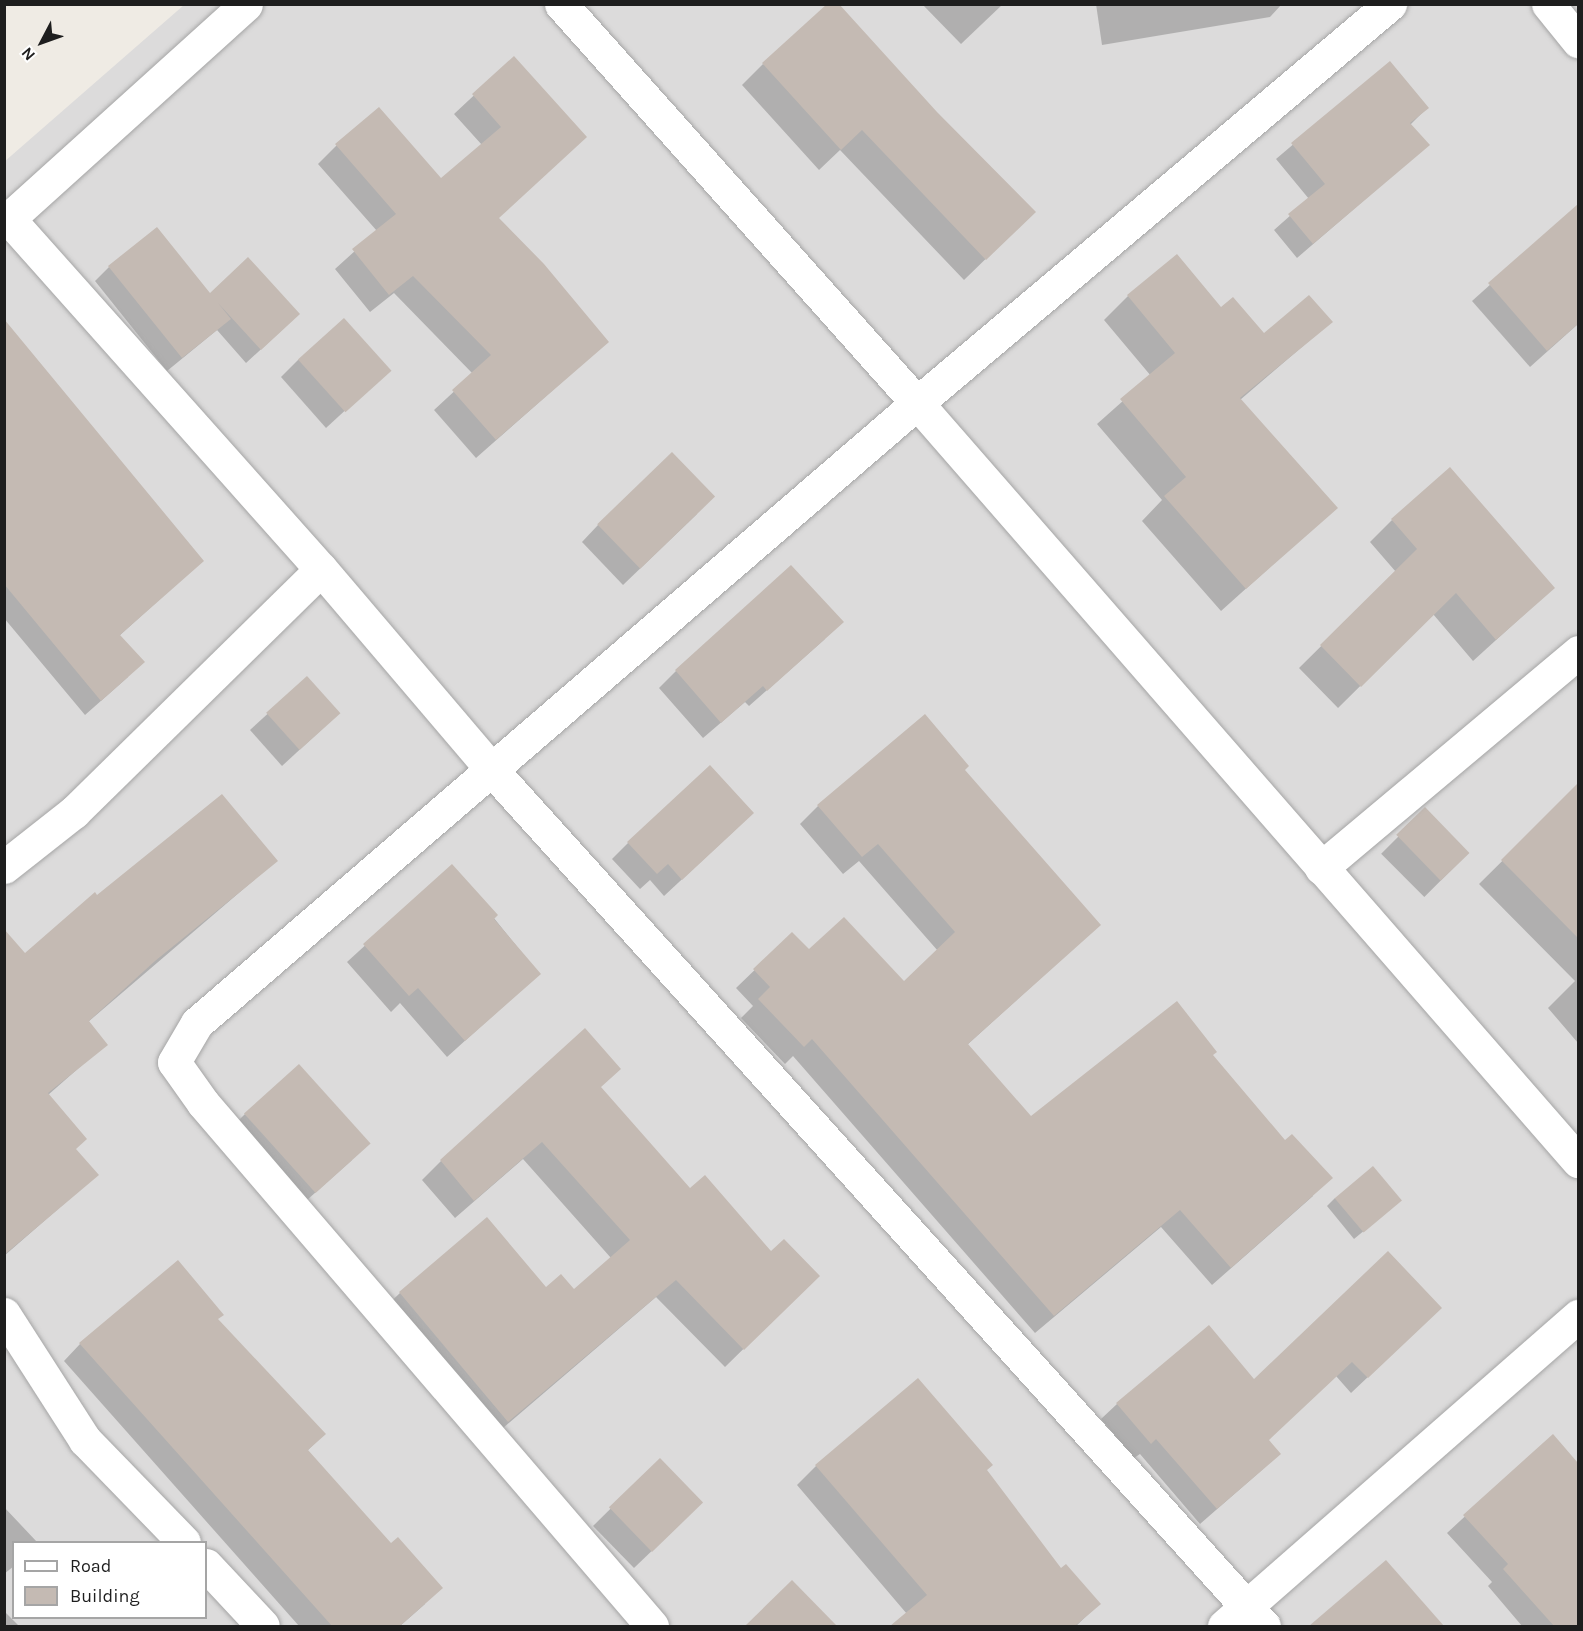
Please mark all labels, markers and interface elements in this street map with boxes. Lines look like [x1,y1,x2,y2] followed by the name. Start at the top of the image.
[12,12,72,72] north arrow
[17,44,39,65] text: N
[12,1541,207,1619] legend
[70,1555,111,1577] text: Road
[70,1585,140,1607] text: Building

